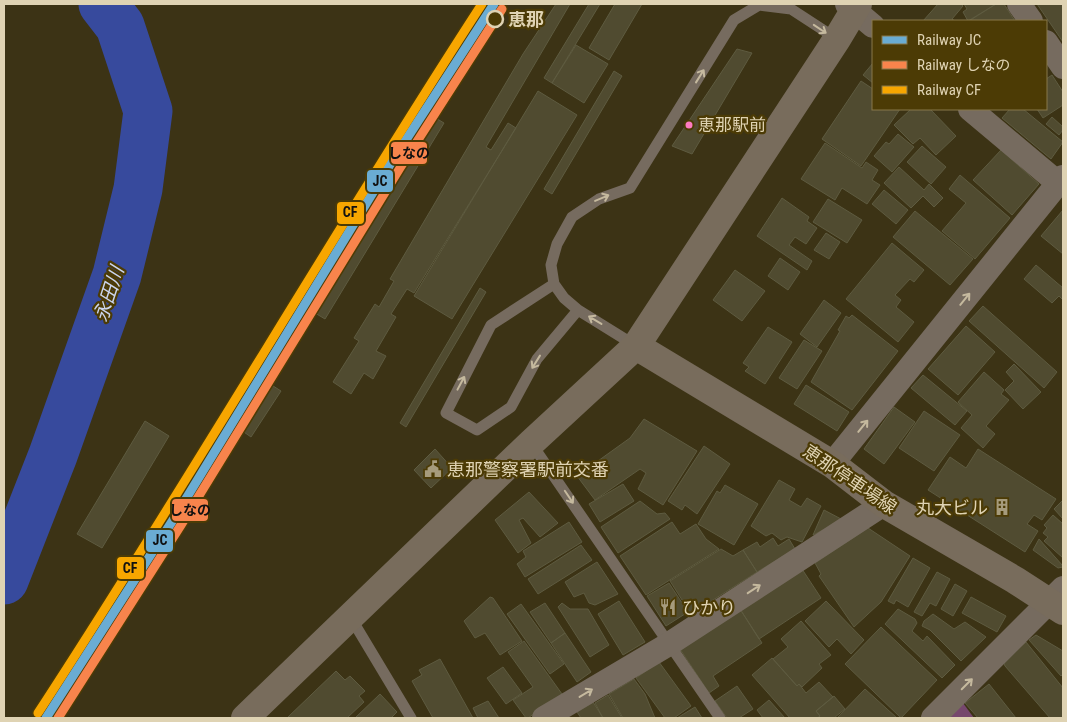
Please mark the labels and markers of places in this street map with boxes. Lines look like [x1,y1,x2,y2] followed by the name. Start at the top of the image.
[508,9,544,30] place label: 恵那
[486,10,504,28] marker: 恵那
[698,115,766,135] place label: 恵那駅前
[684,120,694,130] marker: 恵那駅前
[423,459,443,479] public building icon: 恵那警察署駅前交番
[447,459,609,480] place label: 恵那警察署駅前交番
[916,497,988,518] place label: 丸大ビル
[992,497,1012,517] building icon: 丸大ビル
[658,597,678,617] restaurant icon: ひかり
[682,597,736,618] place label: ひかり

